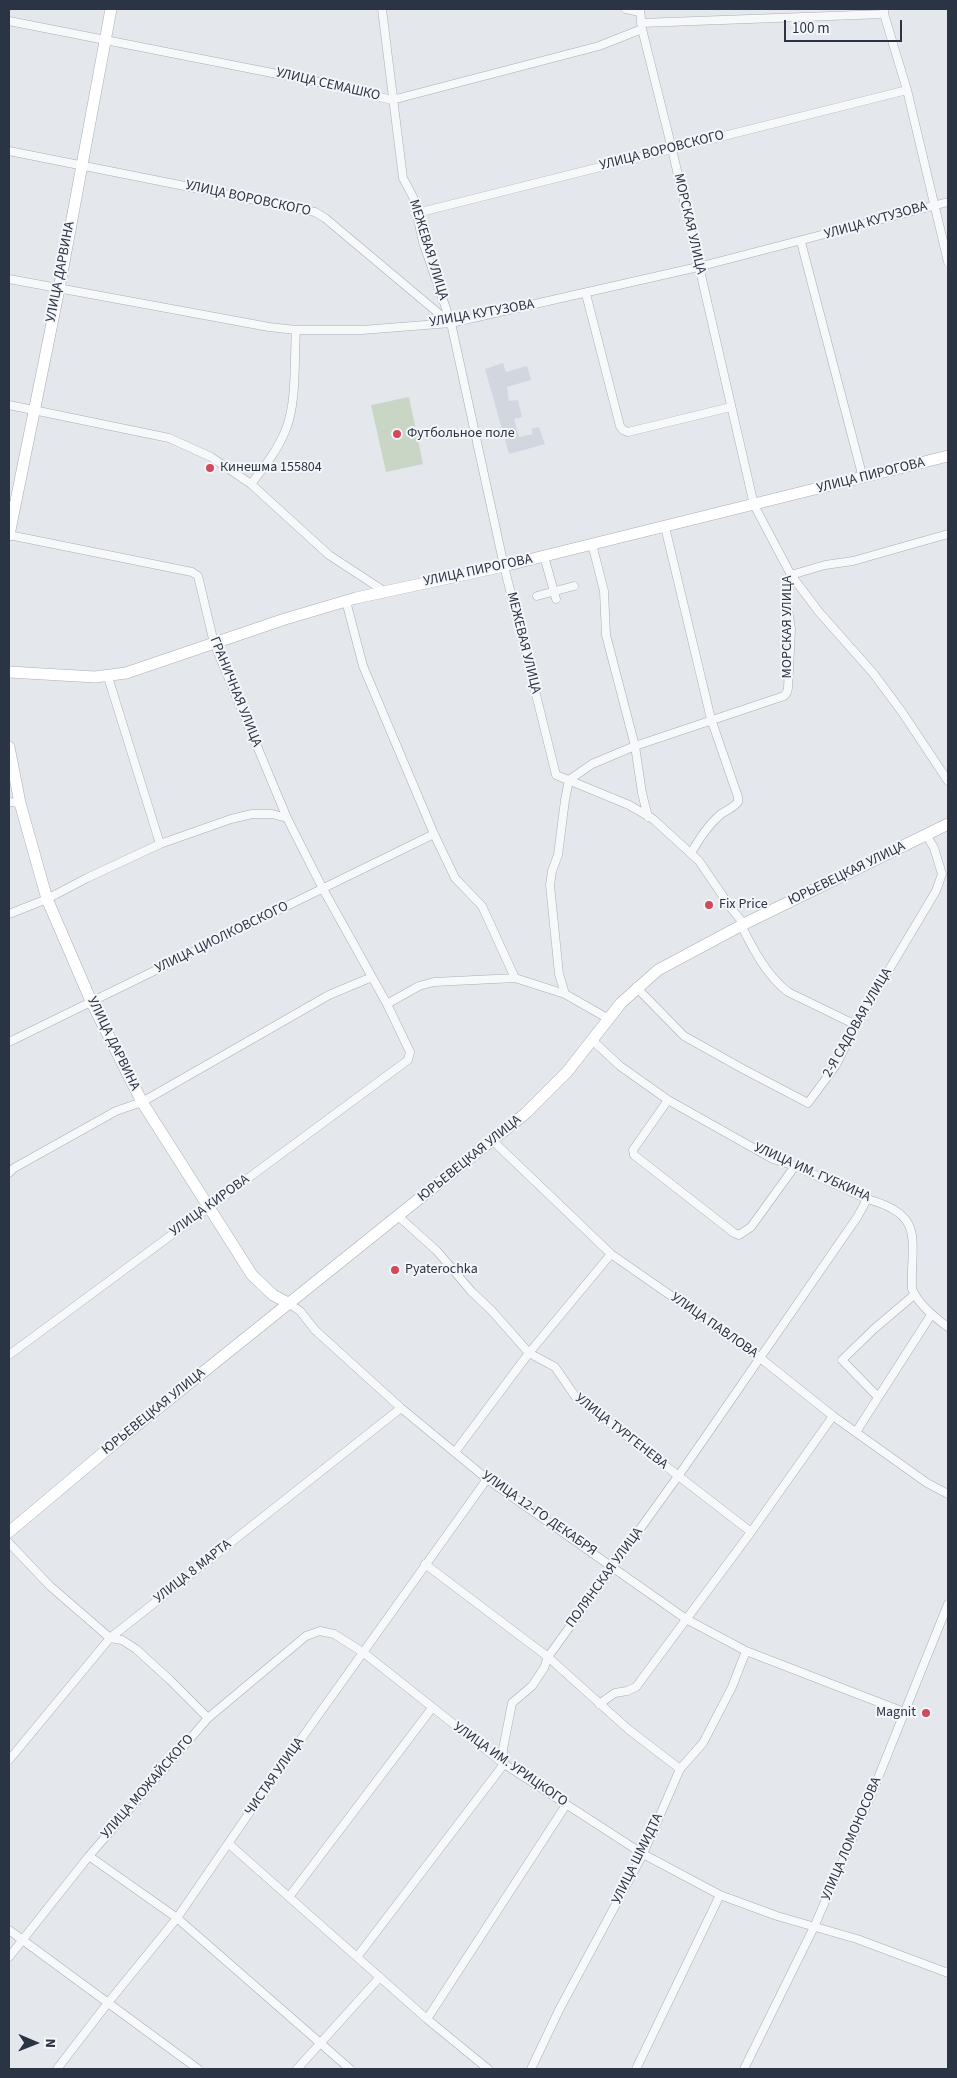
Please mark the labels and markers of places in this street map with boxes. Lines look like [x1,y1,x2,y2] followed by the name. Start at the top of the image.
[407,426,515,442] place label: Футбольное поле
[391,428,403,440] marker: Футбольное поле
[220,460,322,476] place label: Кинешма 155804
[204,462,216,474] marker: Кинешма 155804
[719,897,768,913] place label: Fix Price
[703,899,715,911] marker: Fix Price
[405,1262,478,1278] place label: Pyaterochka
[389,1264,401,1276] marker: Pyaterochka
[876,1705,916,1721] place label: Magnit
[920,1707,932,1719] marker: Magnit

